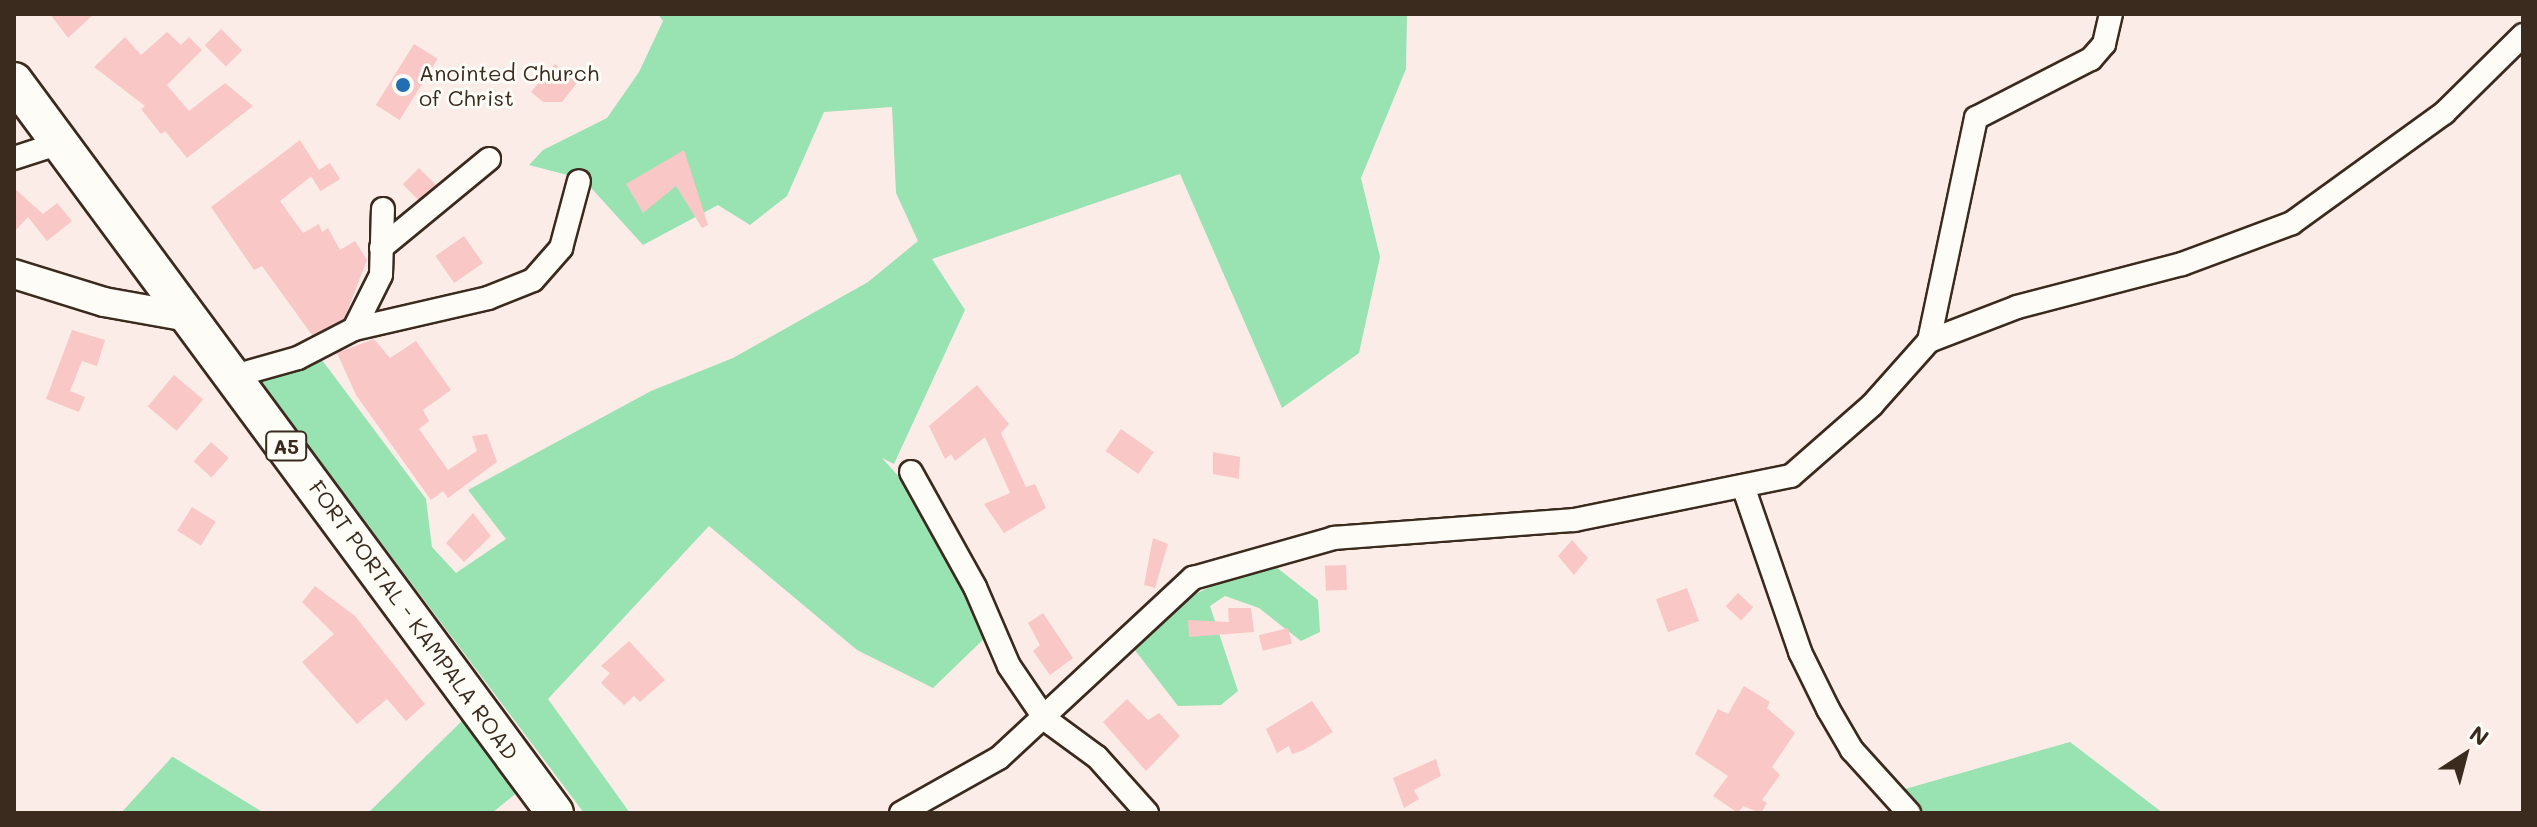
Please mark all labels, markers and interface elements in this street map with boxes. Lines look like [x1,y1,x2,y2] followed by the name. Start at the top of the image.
[419,59,599,110] place label: Anointed Church of Christ
[394,76,412,94] marker: Anointed Church of Christ
[264,430,308,462] road number: A5
[304,475,524,765] street label: FORT PORTAL - KAMPALA ROAD
[2425,715,2505,795] north arrow
[2464,719,2495,752] text: N

